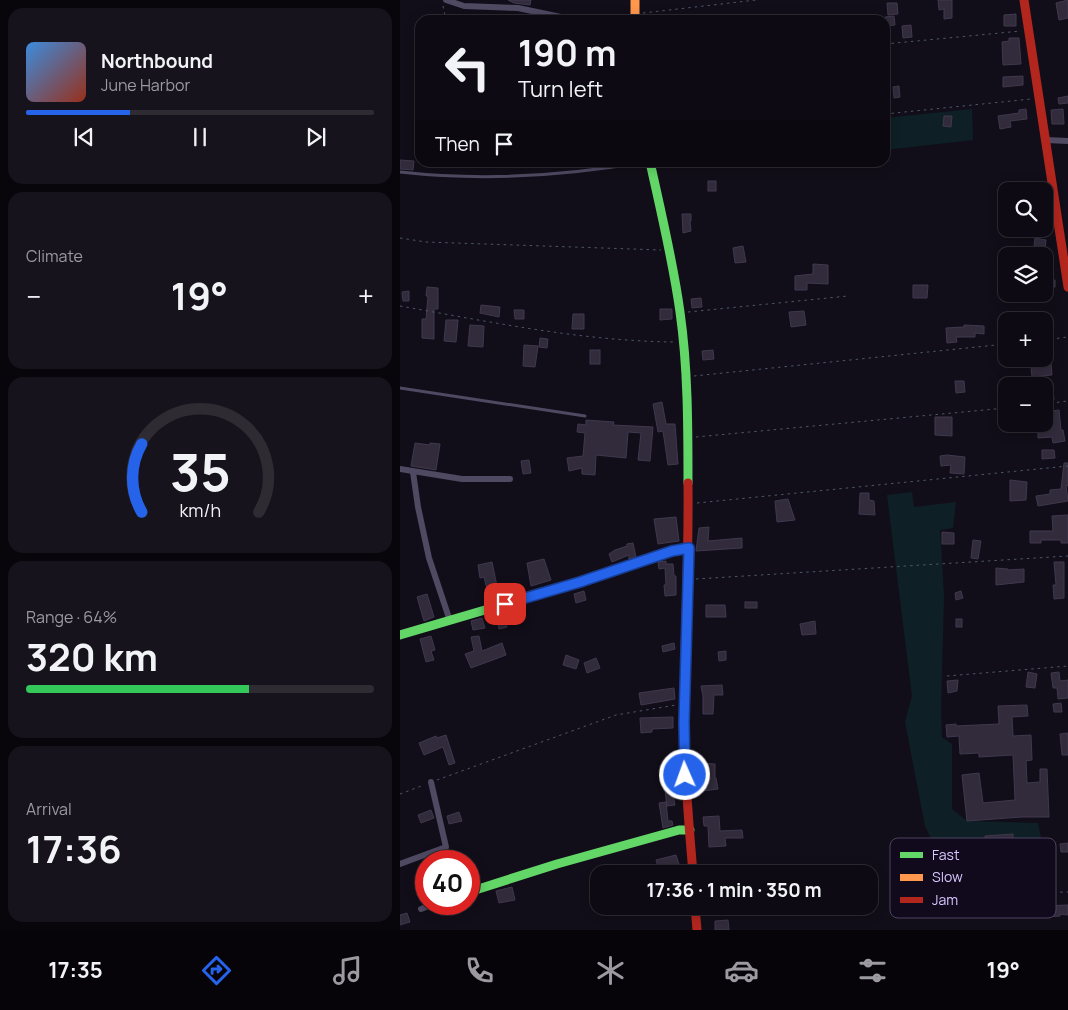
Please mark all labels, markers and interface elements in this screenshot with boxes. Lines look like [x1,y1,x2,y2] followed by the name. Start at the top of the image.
[518,29,617,77] text: 190 m
[435,35,500,100] icon: left
[101,48,213,74] text: Northbound
[101,74,190,96] text: June Harbor
[518,74,603,104] text: Turn left
[70,123,98,151] icon: previous
[186,123,214,151] icon: pause
[302,123,330,151] icon: next
[490,130,518,158] icon: arrive
[435,131,480,157] text: Then
[998,182,1053,432] map controls
[998,182,1053,237] button: search
[26,245,83,267] text: Climate
[998,247,1053,302] button: layers
[171,269,228,321] text: 19°
[26,277,41,315] text: −
[358,277,374,315] text: +
[998,312,1053,367] button: +
[998,377,1053,432] button: −
[170,436,230,507] text: 35
[179,498,221,522] text: km/h
[484,583,526,625] pin
[491,590,519,618] icon: arrive
[26,606,117,628] text: Range · 64%
[26,630,158,682] text: 320 km
[658,748,710,800] position arrow
[26,798,72,820] text: Arrival
[26,822,122,874] text: 17:36
[890,838,1056,918] legend
[932,845,960,864] text: Fast
[415,850,480,915] speed limit sign: 40
[932,867,963,886] text: Slow
[646,877,822,903] text: 17:36 · 1 min · 350 m
[932,890,958,909] text: Jam
[199,953,234,988] icon: directions
[330,953,365,988] icon: music
[462,953,497,988] icon: phone
[593,953,628,988] icon: climate
[724,953,759,988] icon: car
[855,953,890,988] icon: filters
[48,955,103,985] text: 17:35
[987,955,1020,985] text: 19°

